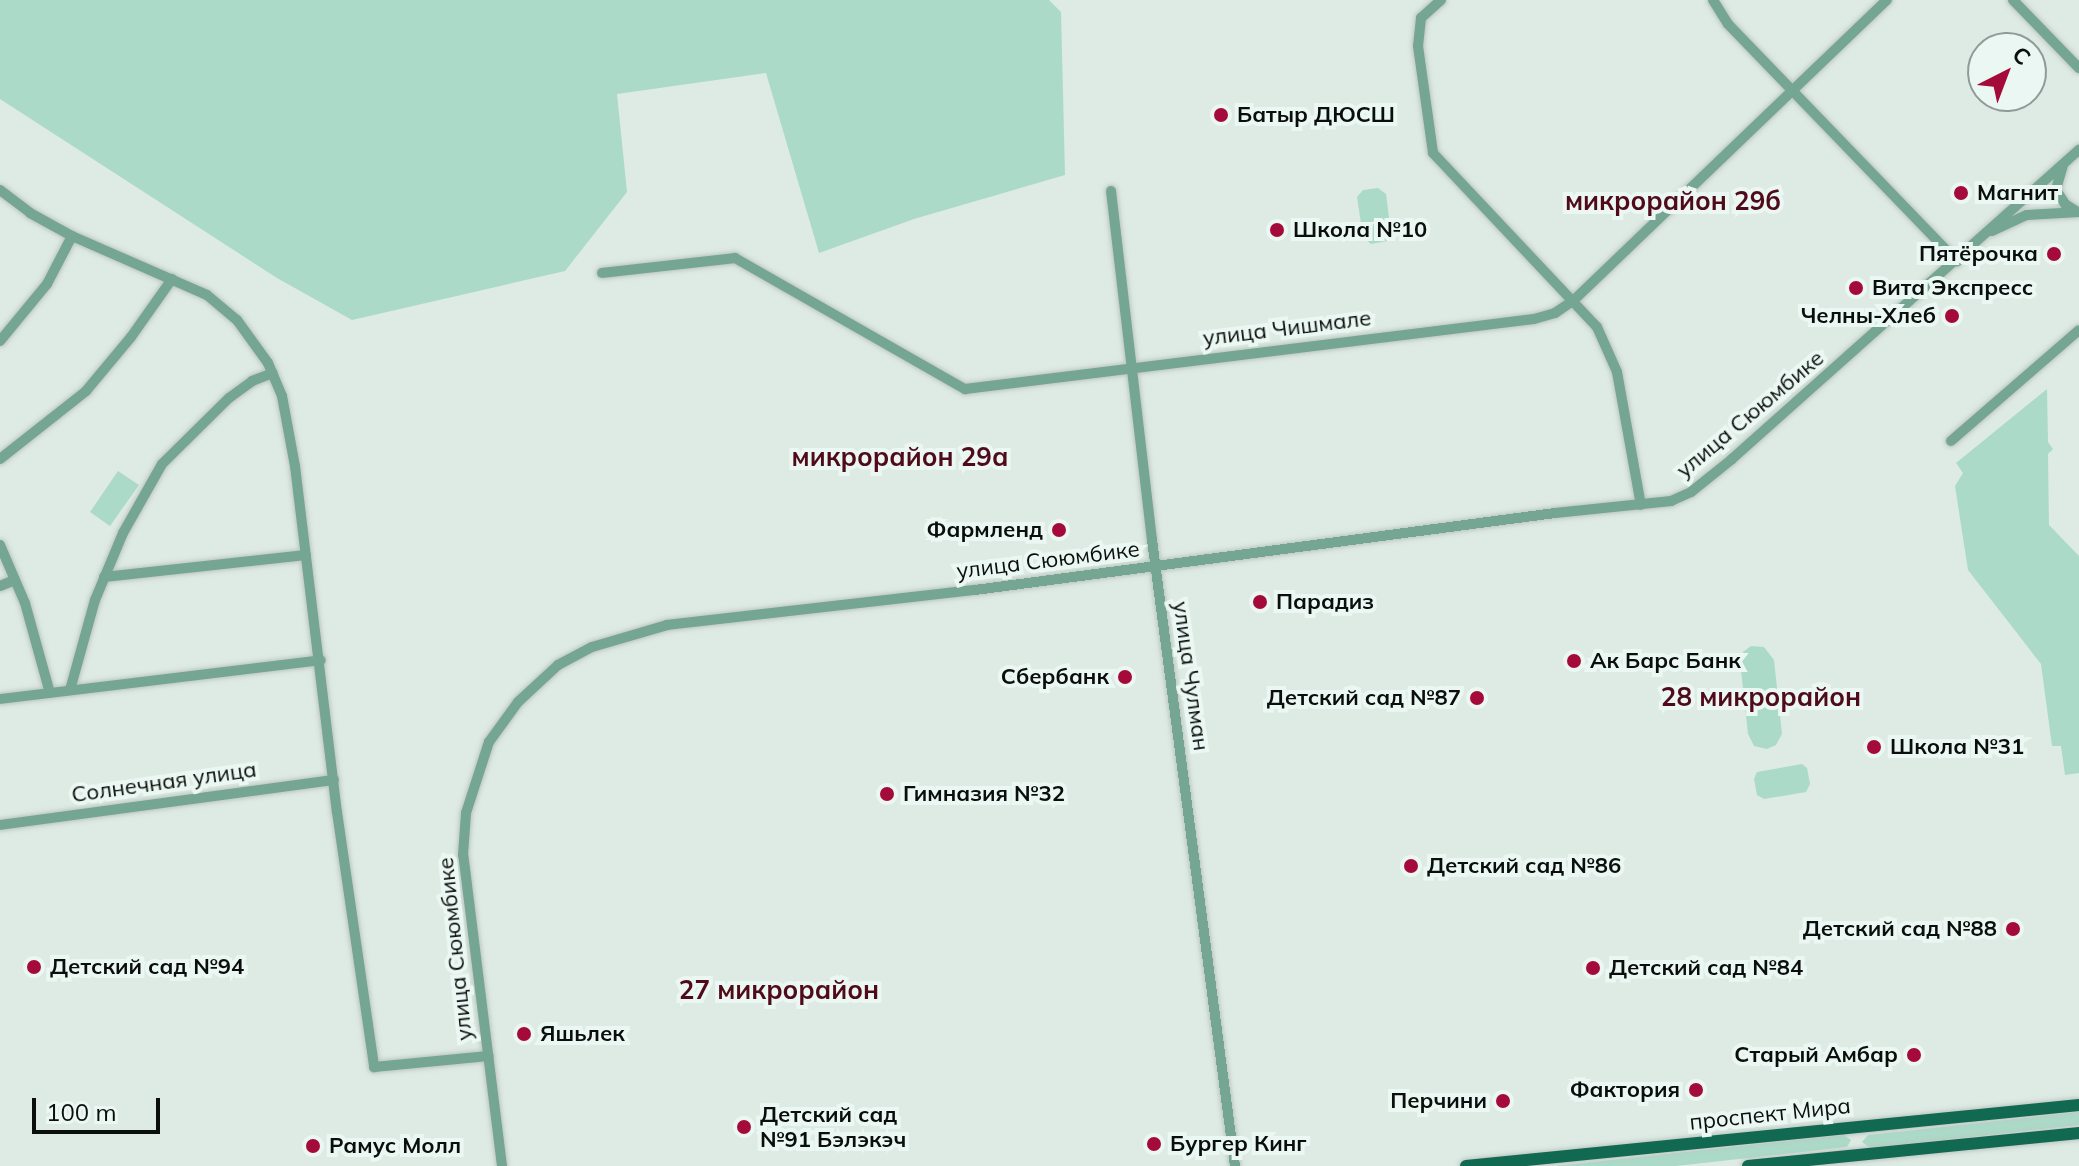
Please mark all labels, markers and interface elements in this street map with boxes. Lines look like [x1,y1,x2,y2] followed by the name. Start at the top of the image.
[1967,32,2047,112] north arrow
[2007,40,2037,71] text: С
[1237,102,1395,128] place label: Батыр ДЮСШ
[1212,106,1230,124] marker: Батыр ДЮСШ
[1977,180,2058,206] place label: Магнит
[1952,184,1970,202] marker: Магнит
[1565,185,1781,217] district label: микрорайон 29б
[1293,217,1427,243] place label: Школа №10
[1268,221,1286,239] marker: Школа №10
[1919,241,2038,267] place label: Пятёрочка
[2045,245,2063,263] marker: Пятёрочка
[1872,275,2033,301] place label: Вита Экспресс
[1847,279,1865,297] marker: Вита Экспресс
[1801,303,1936,329] place label: Челны-Хлеб
[1201,305,1373,351] street label: улица Чишмале
[1943,307,1961,325] marker: Челны-Хлеб
[1671,345,1829,483] street label: улица Сююмбике
[792,441,1008,473] district label: микрорайон 29а
[927,517,1043,543] place label: Фармленд
[1050,521,1068,539] marker: Фармленд
[955,536,1141,584] street label: улица Сююмбике
[1276,589,1374,615] place label: Парадиз
[1251,593,1269,611] marker: Парадиз
[1167,600,1215,752] street label: улица Чулман
[1590,648,1741,674] place label: Ак Барс Банк
[1565,652,1583,670] marker: Ак Барс Банк
[1001,664,1109,690] place label: Сбербанк
[1116,668,1134,686] marker: Сбербанк
[1661,681,1861,713] district label: 28 микрорайон
[1267,685,1461,711] place label: Детский сад №87
[1468,689,1486,707] marker: Детский сад №87
[1890,734,2024,760] place label: Школа №31
[1865,738,1883,756] marker: Школа №31
[70,756,258,808] street label: Солнечная улица
[903,781,1065,807] place label: Гимназия №32
[878,785,896,803] marker: Гимназия №32
[1427,853,1621,879] place label: Детский сад №86
[432,856,478,1042] street label: улица Сююмбике
[1402,857,1420,875] marker: Детский сад №86
[1803,916,1997,942] place label: Детский сад №88
[2004,920,2022,938] marker: Детский сад №88
[50,954,244,980] place label: Детский сад №94
[1609,955,1803,981] place label: Детский сад №84
[25,958,43,976] marker: Детский сад №94
[1584,959,1602,977] marker: Детский сад №84
[679,974,879,1006] district label: 27 микрорайон
[540,1021,625,1047] place label: Яшьлек
[515,1025,533,1043] marker: Яшьлек
[1734,1042,1898,1068] place label: Старый Амбар
[1905,1046,1923,1064] marker: Старый Амбар
[1570,1077,1680,1103] place label: Фактория
[1687,1081,1705,1099] marker: Фактория
[36,1082,164,1132] scale bar
[1390,1088,1487,1114] place label: Перчини
[1494,1092,1512,1110] marker: Перчини
[1688,1092,1852,1136] street label: проспект Мира
[46,1097,117,1127] text: 100 m
[760,1101,906,1152] place label: Детский сад №91 Бэлэкэч
[735,1118,753,1136] marker: Детский сад №91 Бэлэкэч
[1170,1131,1307,1157] place label: Бургер Кинг
[329,1133,461,1159] place label: Рамус Молл
[1145,1135,1163,1153] marker: Бургер Кинг
[304,1137,322,1155] marker: Рамус Молл

